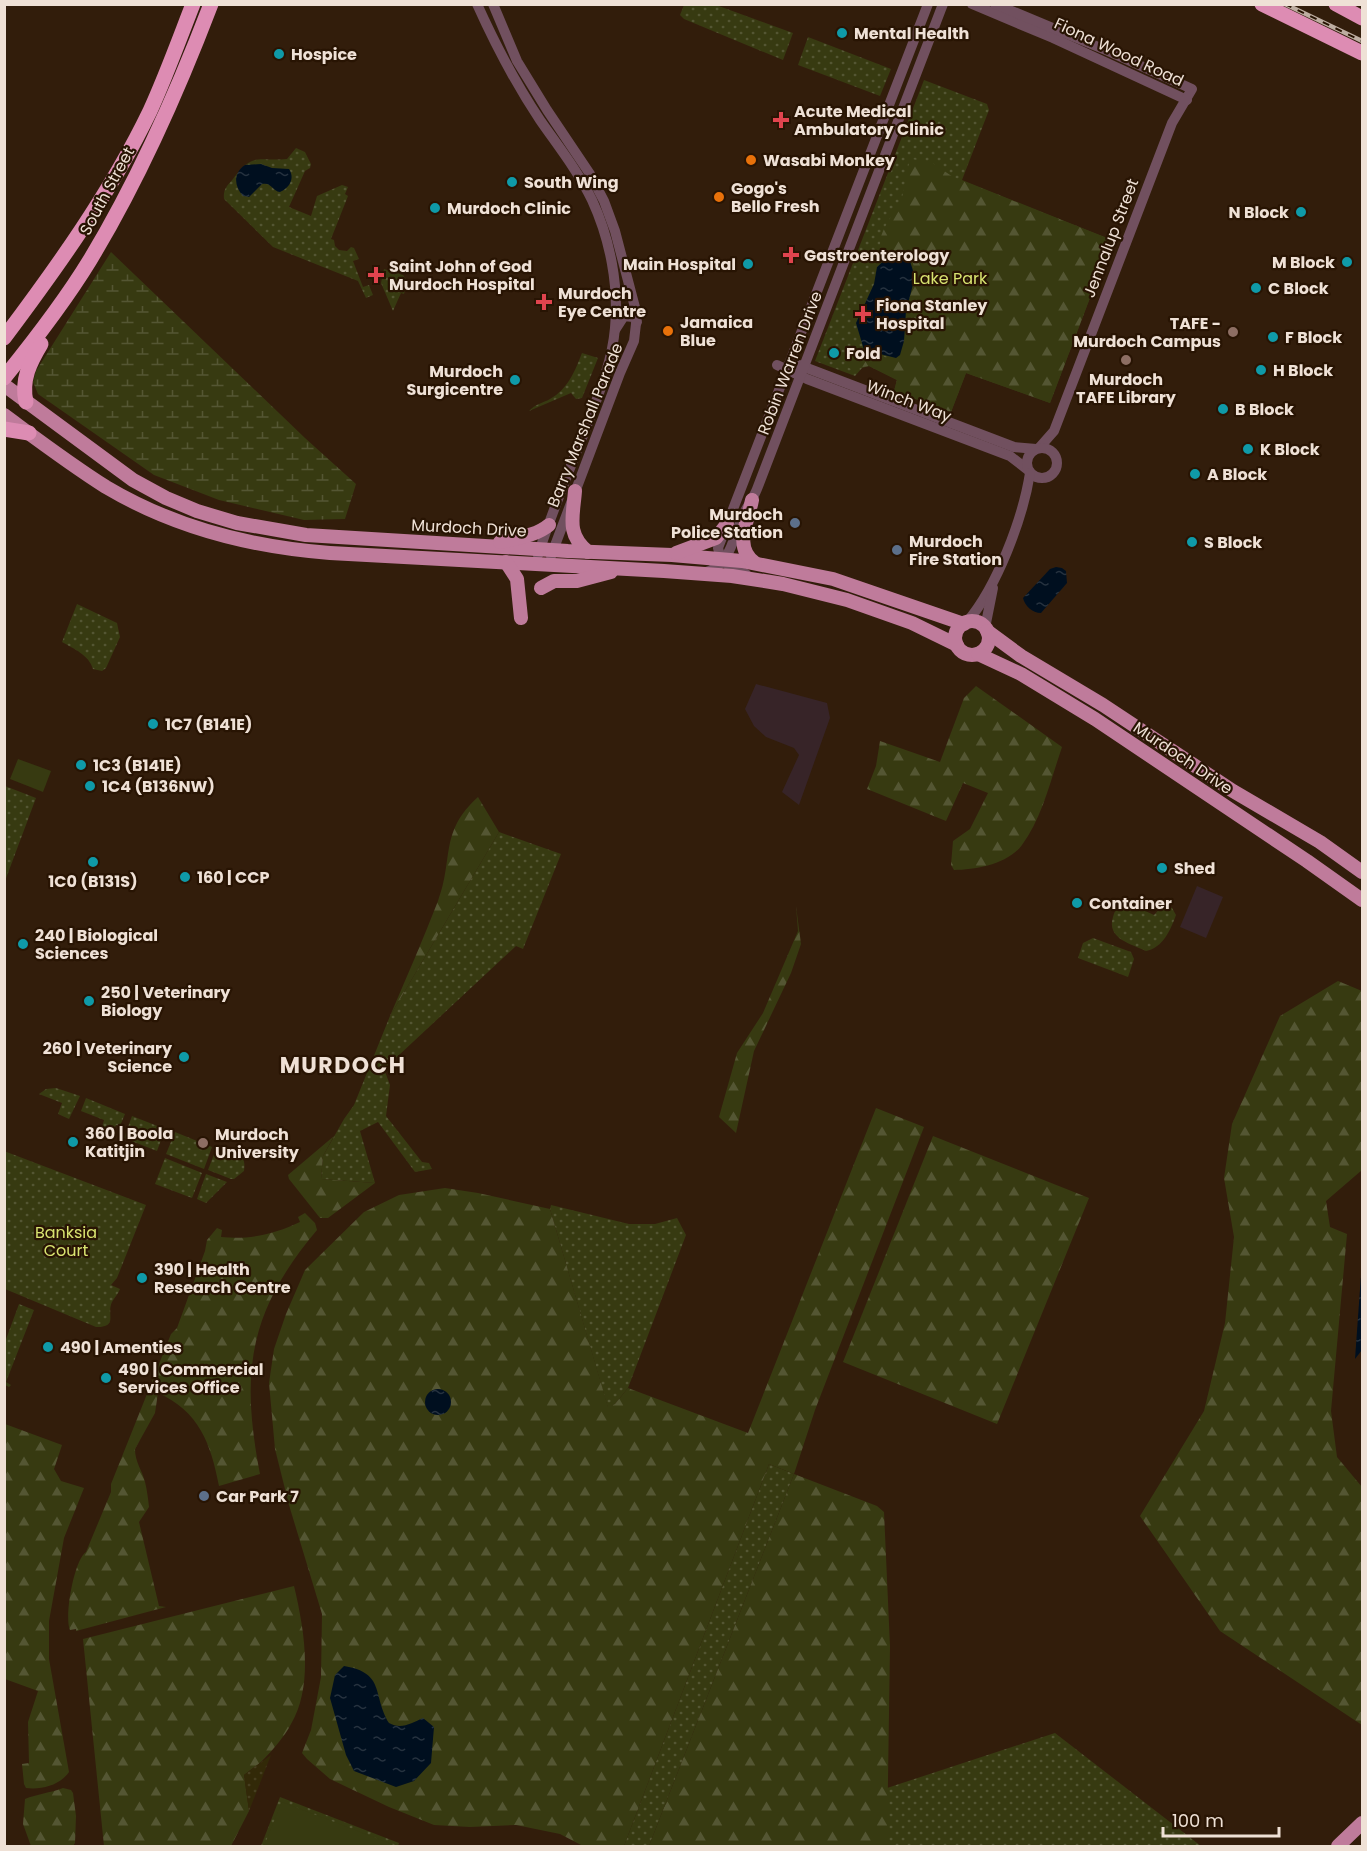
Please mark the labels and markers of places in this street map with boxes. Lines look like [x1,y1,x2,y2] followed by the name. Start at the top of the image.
[854,22,969,45] place label: Mental Health
[835,26,849,40] marker: Mental Health
[291,43,357,66] place label: Hospice
[272,47,286,61] marker: Hospice
[794,100,944,141] place label: Acute Medical Ambulatory Clinic
[772,111,790,129] marker: Acute Medical Ambulatory Clinic
[763,149,896,172] place label: Wasabi Monkey
[744,153,758,167] marker: Wasabi Monkey
[524,171,619,194] place label: South Wing
[505,175,519,189] marker: South Wing
[731,177,820,218] place label: Gogo's Bello Fresh
[712,190,726,204] marker: Gogo's Bello Fresh
[447,197,571,220] place label: Murdoch Clinic
[428,201,442,215] marker: Murdoch Clinic
[1229,201,1289,224] place label: N Block
[1294,205,1308,219] marker: N Block
[804,244,950,267] place label: Gastroenterology
[782,246,800,264] marker: Gastroenterology
[1272,251,1335,274] place label: M Block
[623,253,736,276] place label: Main Hospital
[389,255,535,296] place label: Saint John of God Murdoch Hospital
[1340,255,1354,269] marker: M Block
[741,257,755,271] marker: Main Hospital
[367,266,385,284] marker: Saint John of God Murdoch Hospital
[1268,277,1329,300] place label: C Block
[1249,281,1263,295] marker: C Block
[558,282,646,323] place label: Murdoch Eye Centre
[535,293,553,311] marker: Murdoch Eye Centre
[876,294,988,335] place label: Fiona Stanley Hospital
[854,305,872,323] marker: Fiona Stanley Hospital
[680,311,753,352] place label: Jamaica Blue
[1073,312,1221,353] place label: TAFE - Murdoch Campus
[661,324,675,338] marker: Jamaica Blue
[1226,325,1240,339] marker: TAFE - Murdoch Campus
[1285,326,1342,349] place label: F Block
[1266,330,1280,344] marker: F Block
[846,342,881,365] place label: Fold
[827,346,841,360] marker: Fold
[1119,353,1133,367] marker: Murdoch TAFE Library
[1273,359,1333,382] place label: H Block
[406,360,503,401] place label: Murdoch Surgicentre
[1254,363,1268,377] marker: H Block
[1076,368,1177,409] place label: Murdoch TAFE Library
[508,373,522,387] marker: Murdoch Surgicentre
[1235,398,1294,421] place label: B Block
[1216,402,1230,416] marker: B Block
[1260,438,1320,461] place label: K Block
[1241,442,1255,456] marker: K Block
[1207,463,1267,486] place label: A Block
[1188,467,1202,481] marker: A Block
[671,503,783,544] place label: Murdoch Police Station
[788,516,802,530] marker: Murdoch Police Station
[909,530,1002,571] place label: Murdoch Fire Station
[1204,531,1262,554] place label: S Block
[1185,535,1199,549] marker: S Block
[890,543,904,557] marker: Murdoch Fire Station
[165,713,253,736] place label: 1C7 (B141E)
[146,717,160,731] marker: 1C7 (B141E)
[93,754,182,777] place label: 1C3 (B141E)
[74,758,88,772] marker: 1C3 (B141E)
[102,775,215,798] place label: 1C4 (B136NW)
[83,779,97,793] marker: 1C4 (B136NW)
[86,855,100,869] marker: 1C0 (B131S)
[1174,857,1215,880] place label: Shed
[1155,861,1169,875] marker: Shed
[197,866,269,889] place label: 160 | CCP
[48,870,138,893] place label: 1C0 (B131S)
[178,870,192,884] marker: 160 | CCP
[1089,892,1172,915] place label: Container
[1070,896,1084,910] marker: Container
[35,924,158,965] place label: 240 | Biological Sciences
[16,937,30,951] marker: 240 | Biological Sciences
[101,981,231,1022] place label: 250 | Veterinary Biology
[82,994,96,1008] marker: 250 | Veterinary Biology
[43,1037,173,1078] place label: 260 | Veterinary Science
[177,1050,191,1064] marker: 260 | Veterinary Science
[85,1122,173,1163] place label: 360 | Boola Katitjin
[215,1123,300,1164] place label: Murdoch University
[66,1135,80,1149] marker: 360 | Boola Katitjin
[196,1136,210,1150] marker: Murdoch University
[154,1258,291,1299] place label: 390 | Health Research Centre
[135,1271,149,1285] marker: 390 | Health Research Centre
[60,1336,182,1359] place label: 490 | Amenties
[41,1340,55,1354] marker: 490 | Amenties
[118,1358,264,1399] place label: 490 | Commercial Services Office
[99,1371,113,1385] marker: 490 | Commercial Services Office
[216,1485,299,1508] place label: Car Park 7
[197,1489,211,1503] marker: Car Park 7

